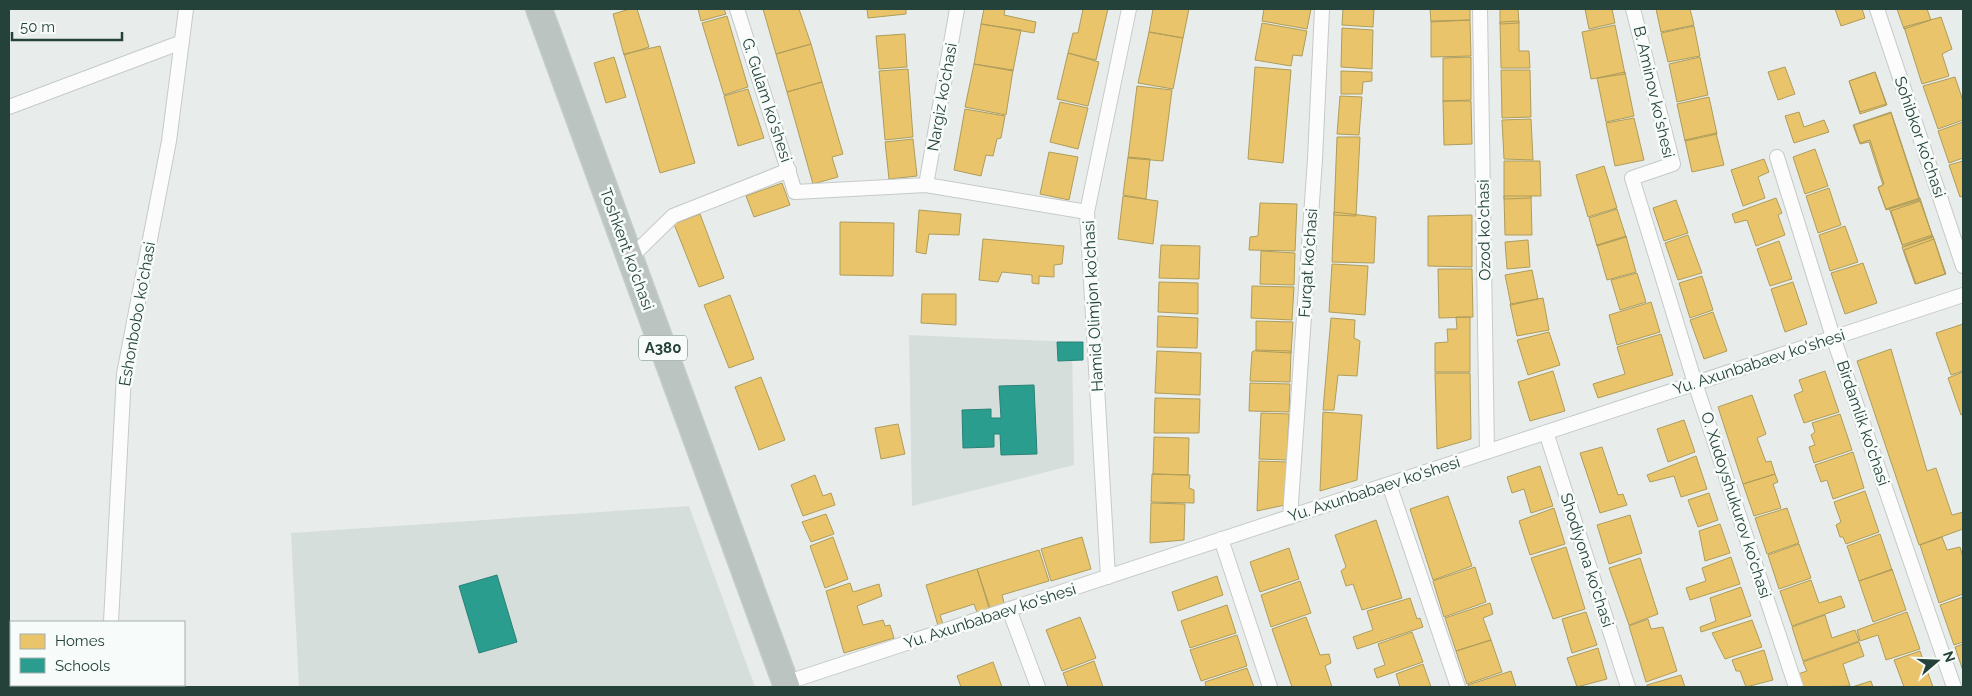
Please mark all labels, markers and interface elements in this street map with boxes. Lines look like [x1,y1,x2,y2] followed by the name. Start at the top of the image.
[12,10,122,42] scale bar
[20,18,55,36] text: 50 m
[1630,24,1678,160] street label: B. Aminov ko'shesi
[738,36,796,164] street label: G. Gulam ko'shesi
[923,41,961,153] street label: Nargiz ko'chasi
[1890,74,1950,200] street label: Sohibkor ko'chasi
[1474,179,1494,281] street label: Ozod ko'chasi
[596,185,658,313] street label: Toshkent ko'chasi
[1295,208,1321,318] street label: Furqat ko'chasi
[1079,220,1107,392] street label: Hamid Olimjon ko'chasi
[115,240,159,388] street label: Eshonbobo ko'chasi
[1671,325,1847,399] street label: Yu. Axunbabaev ko'shesi
[639,336,687,360] road number: A380
[1833,358,1893,488] street label: Birdamlik ko'chasi
[1697,409,1775,601] street label: O. Xudoyshukurov ko'chasi
[1286,452,1462,526] street label: Yu. Axunbabaev ko'shesi
[1556,490,1618,630] street label: Shodiyona ko'chasi
[902,579,1078,653] street label: Yu. Axunbabaev ko'shesi
[10,621,185,686] legend
[55,632,105,650] text: Homes
[1912,636,1962,686] north arrow
[1940,649,1959,664] text: N
[55,657,110,675] text: Schools

